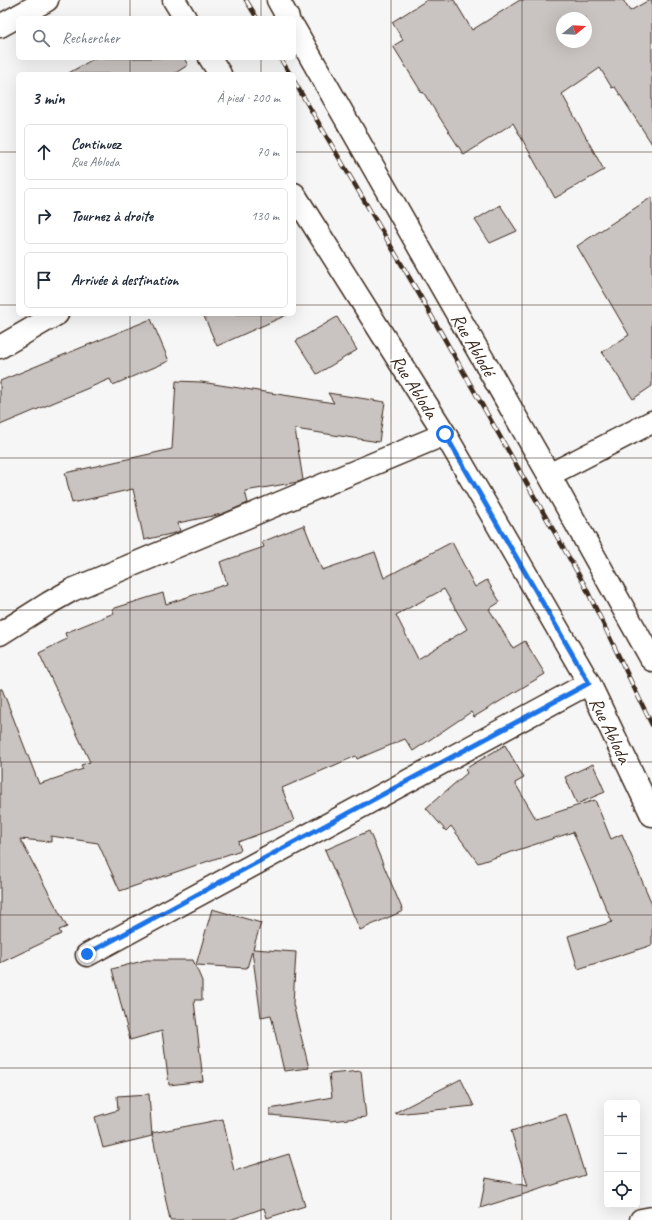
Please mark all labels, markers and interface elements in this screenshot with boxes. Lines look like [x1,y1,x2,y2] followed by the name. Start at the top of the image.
[556,12,592,48] north arrow
[16,16,296,60] search box
[30,27,52,49] icon: search
[62,29,120,48] text: Rechercher
[32,88,65,109] text: 3 min
[217,90,280,106] text: À pied · 200 m
[71,135,121,154] text: Continuez
[33,141,55,163] icon: ahead
[257,144,279,160] text: 70 m
[71,154,120,170] text: Rue Abloda
[33,205,55,227] icon: right
[71,207,153,226] text: Tournez à droite
[251,208,279,224] text: 130 m
[33,269,55,291] icon: arrive
[71,271,179,290] text: Arrivée à destination
[446,309,502,383] street label: Rue Ablodé
[385,350,444,424] street label: Rue Abloda
[436,425,454,443] route start
[584,693,637,769] street label: Rue Abloda
[78,945,96,963] route end
[604,1100,640,1208] map controls
[604,1100,640,1136] button: +
[604,1136,640,1172] button: −
[604,1172,640,1208] button: locate

